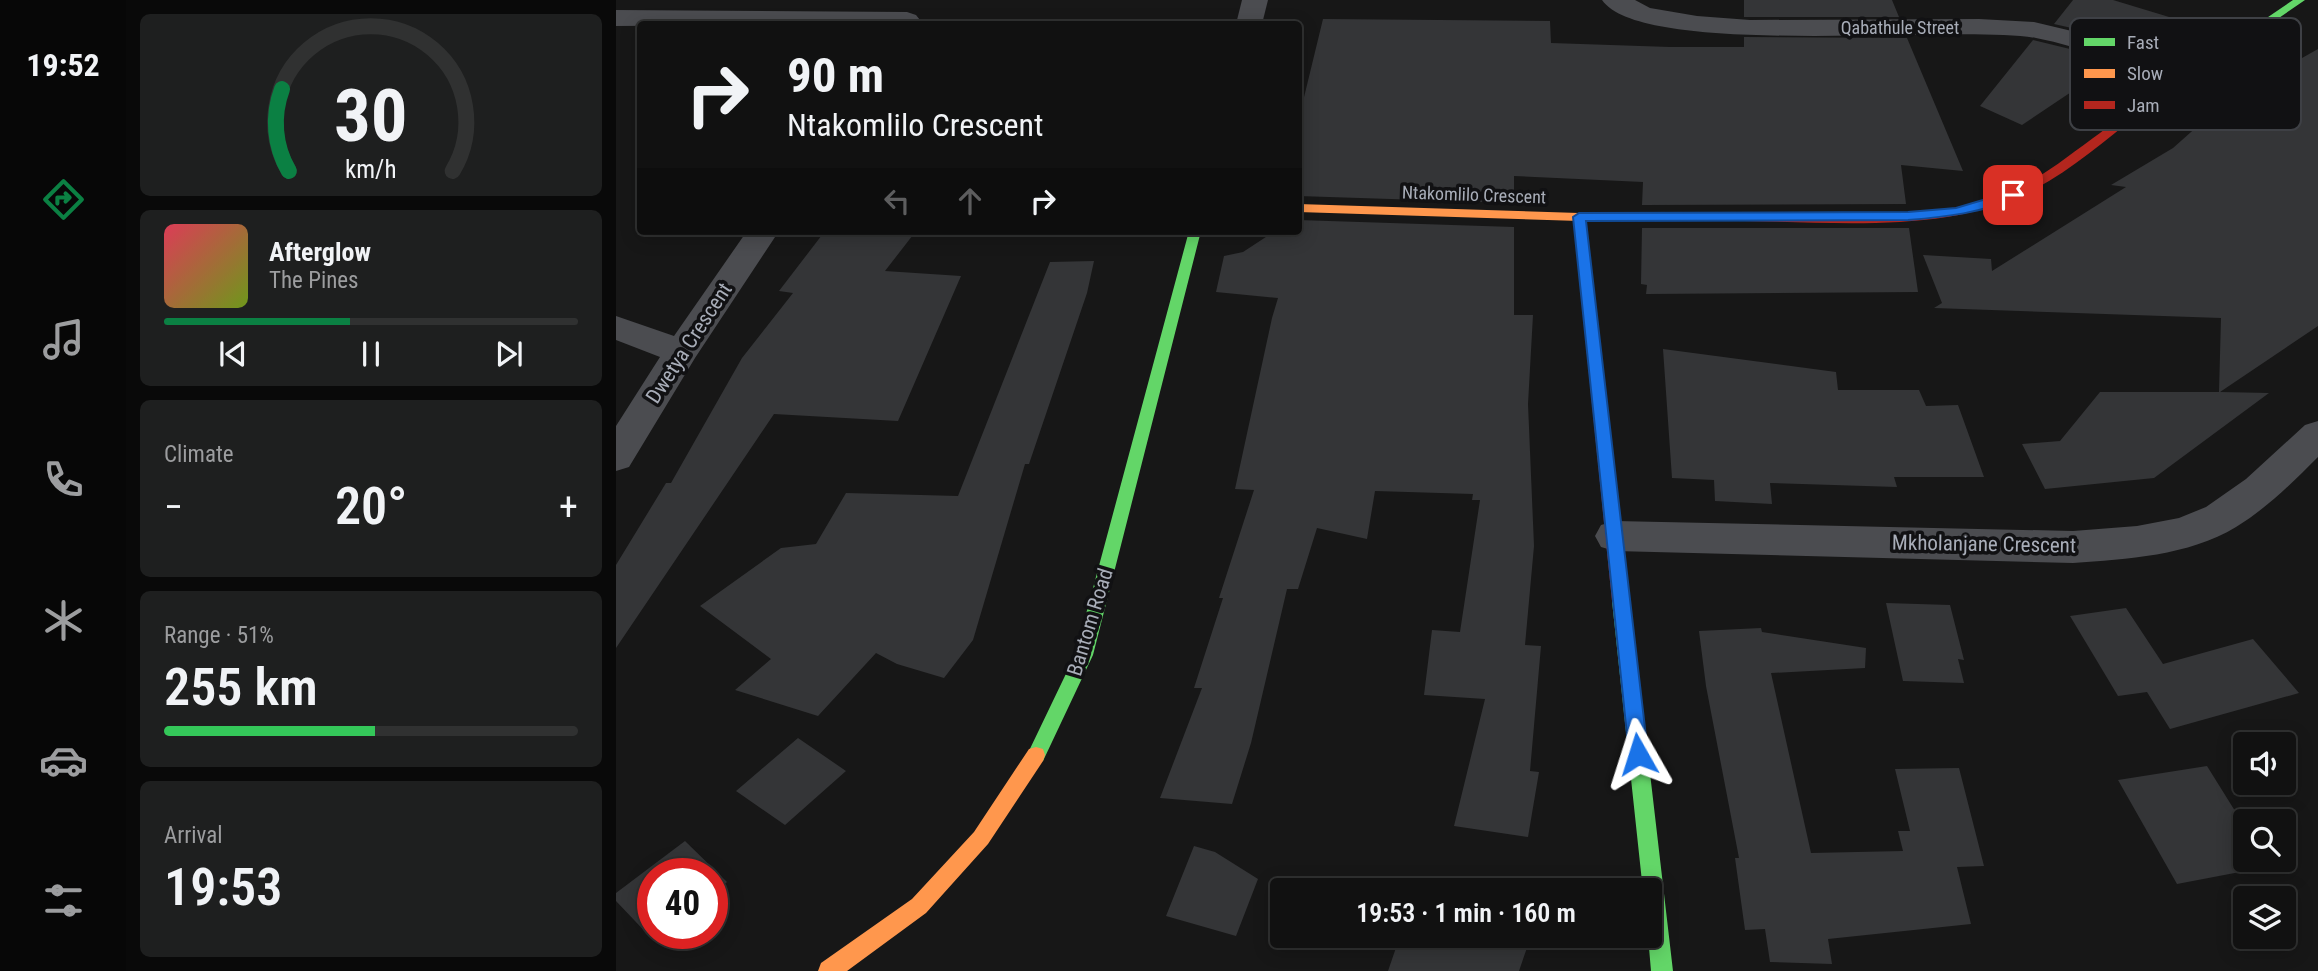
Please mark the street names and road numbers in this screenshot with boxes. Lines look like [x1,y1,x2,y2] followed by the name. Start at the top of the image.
[1841,17,1959,38] street label: Qabathule Street
[1402,181,1547,208] street label: Ntakomlilo Crescent
[641,278,737,408] street label: Dwetya Crescent
[1892,530,2076,558] street label: Mkholanjane Crescent
[1062,565,1118,679] street label: Bantom Road

